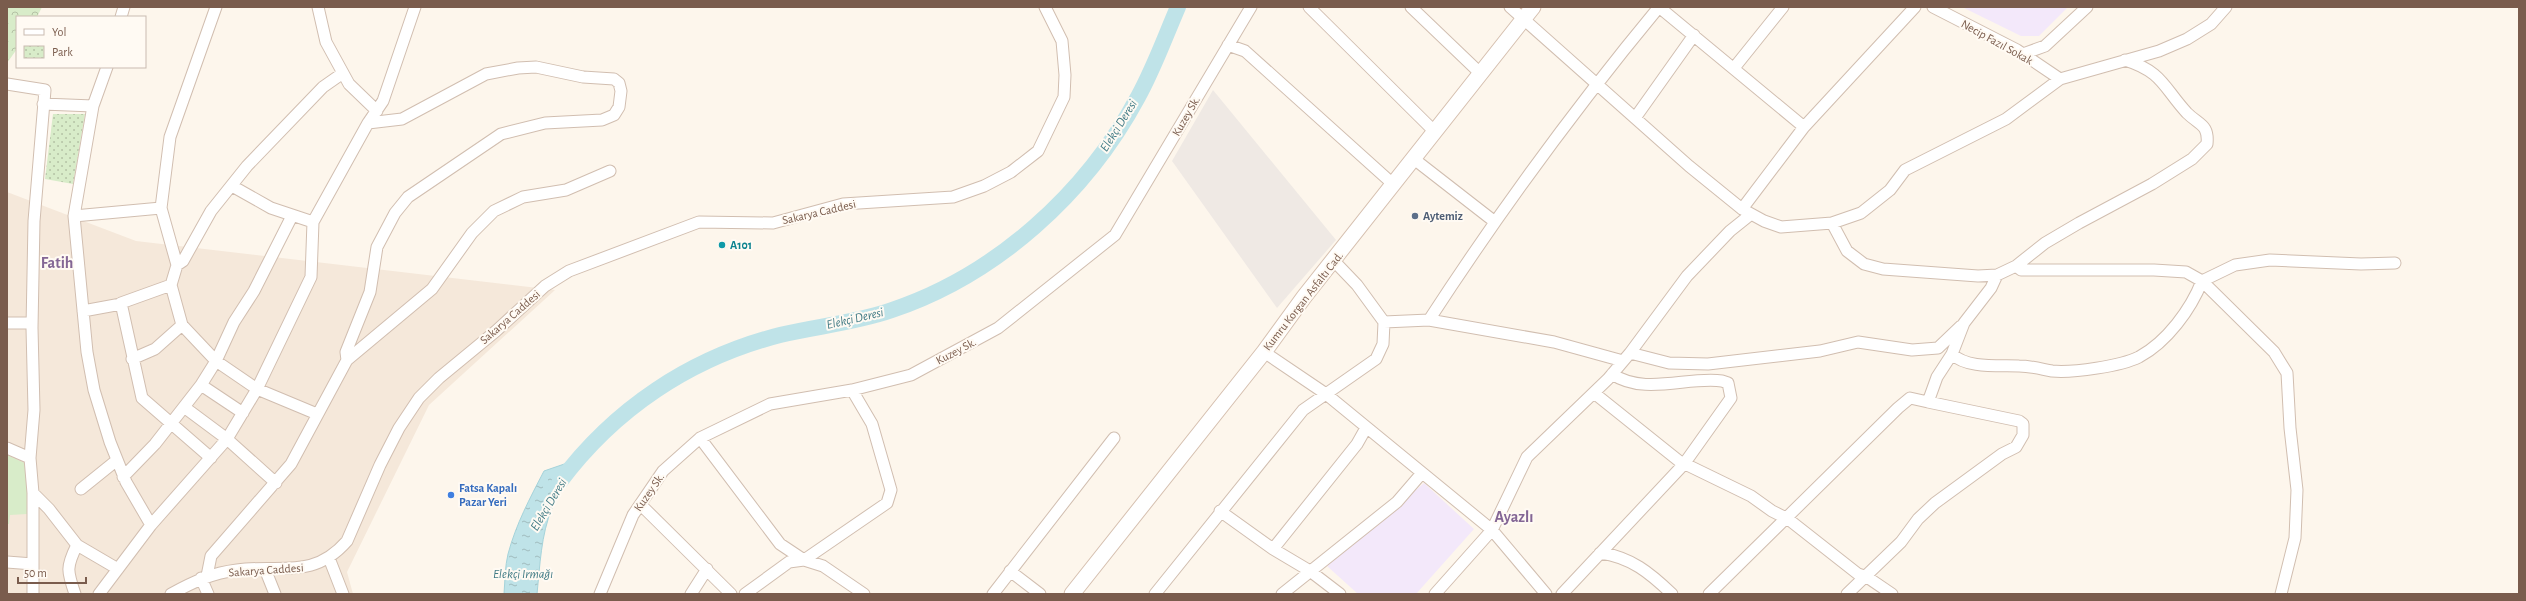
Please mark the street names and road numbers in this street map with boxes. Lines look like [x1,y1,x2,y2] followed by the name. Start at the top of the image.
[1959,17,2035,67] street label: Necip Fazıl Sokak
[1170,94,1203,138] street label: Kuzey Sk.
[781,198,857,227] street label: Sakarya Caddesi
[1261,249,1345,353] street label: Kumru Korgan Asfaltı Cad.
[478,288,543,347] street label: Sakarya Caddesi
[934,335,979,367] street label: Kuzey Sk.
[632,471,667,514] street label: Kuzey Sk.
[228,561,304,580] street label: Sakarya Caddesi

